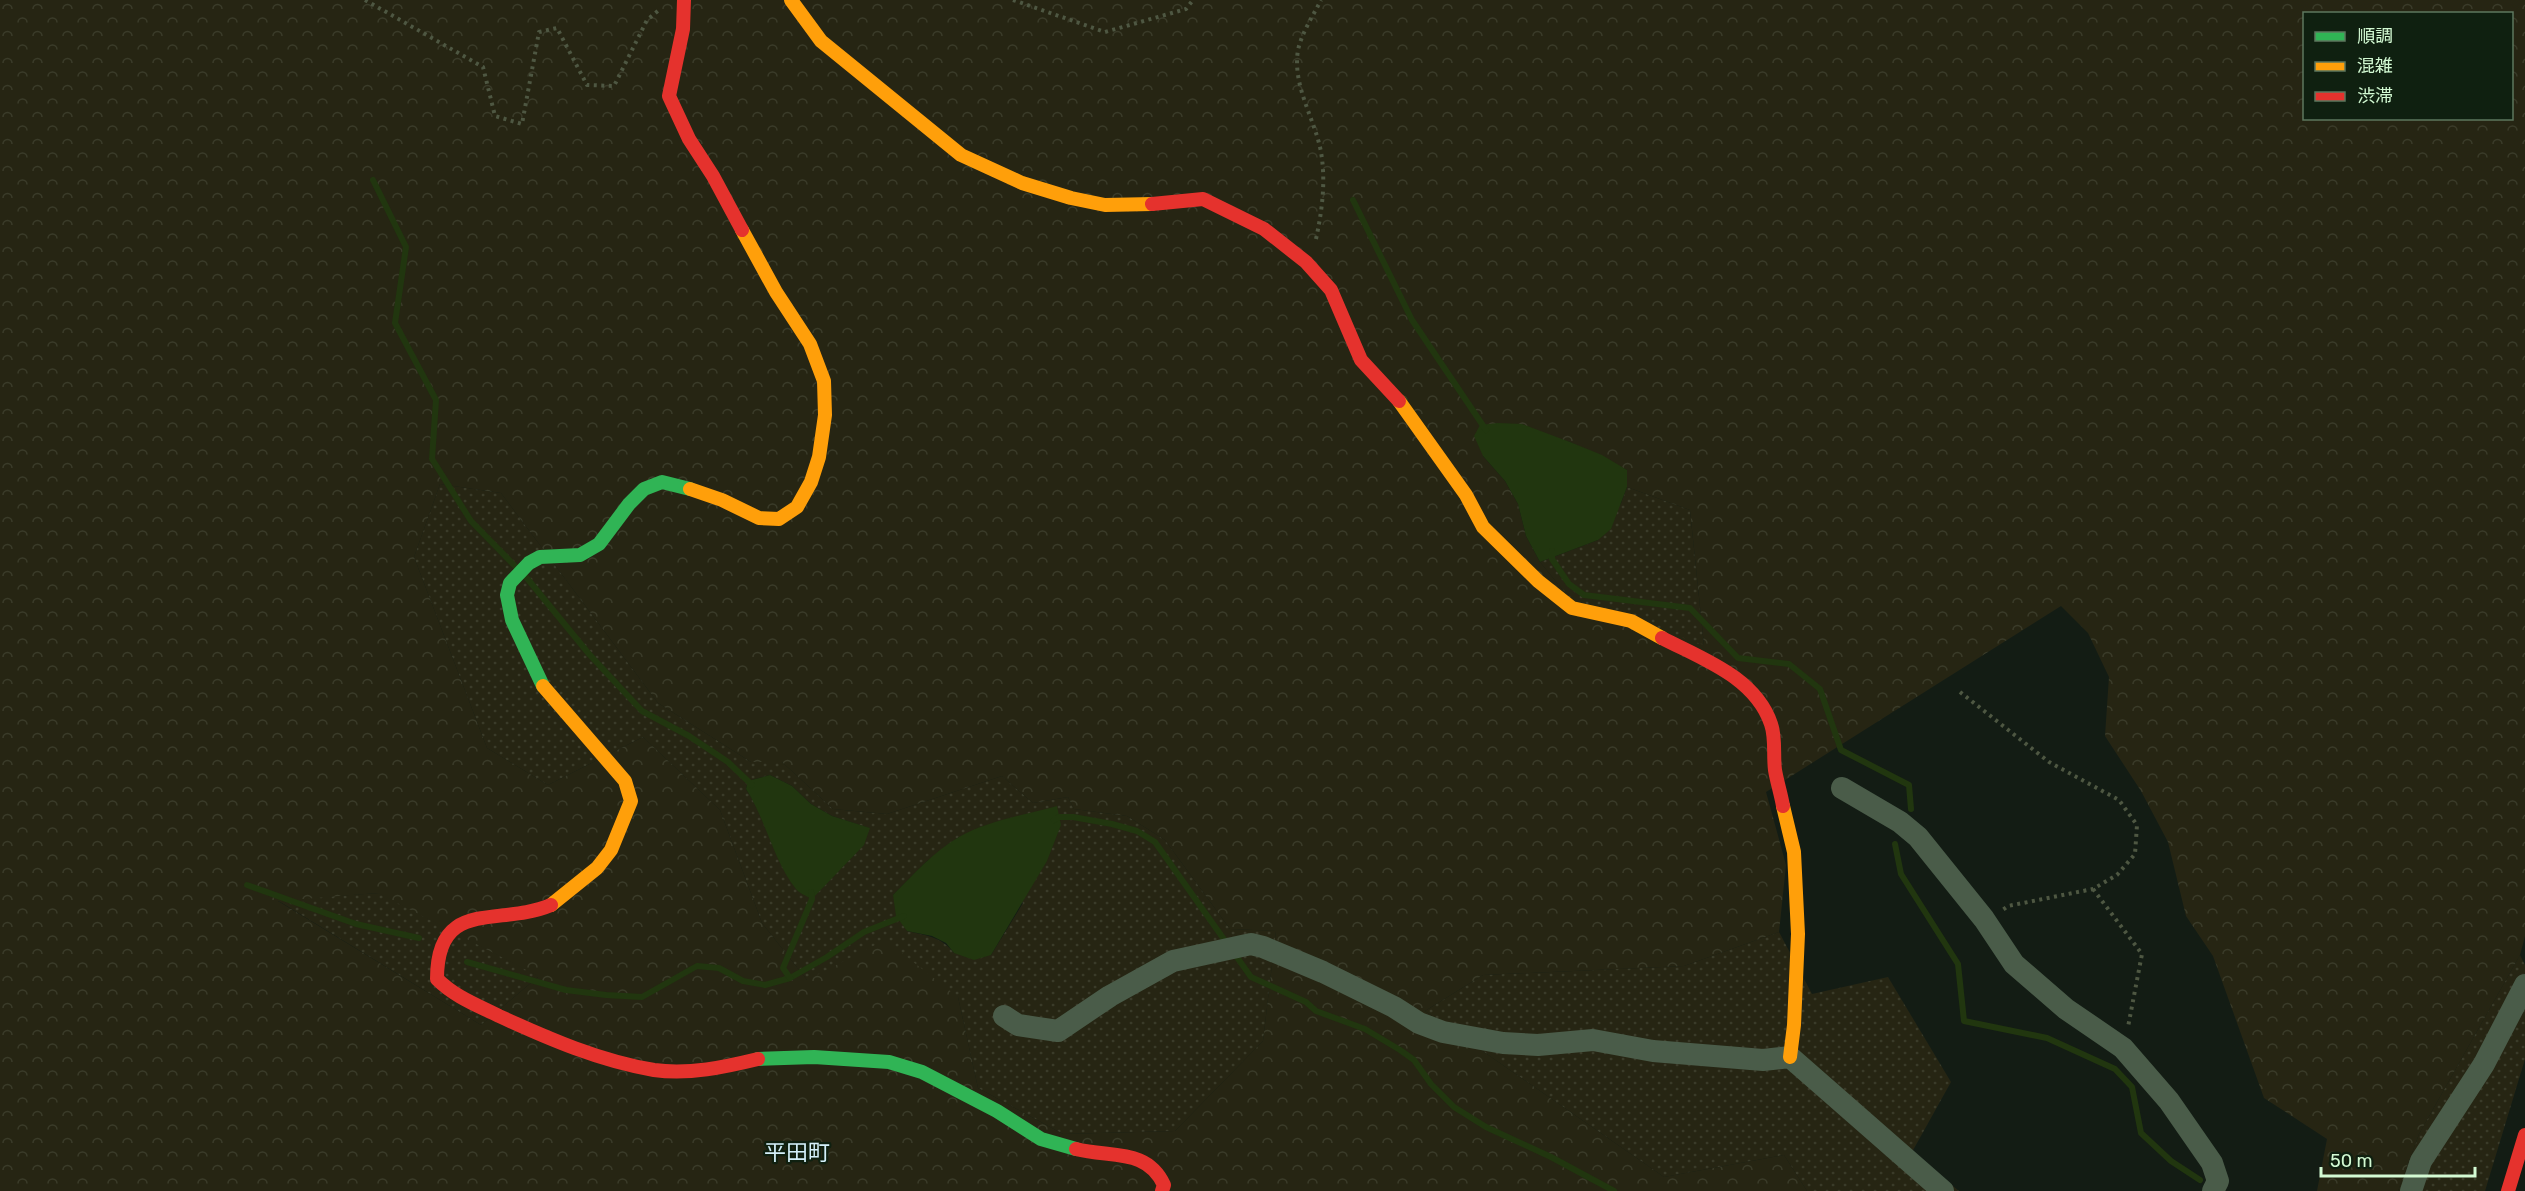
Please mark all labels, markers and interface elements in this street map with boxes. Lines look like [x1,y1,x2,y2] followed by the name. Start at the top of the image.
[2303,12,2513,120] legend
[2357,25,2393,47] text: 順調
[2357,55,2393,77] text: 混雑
[2357,85,2393,107] text: 渋滞
[764,1139,830,1166] district label: 平田町
[2321,1140,2476,1178] scale bar
[2330,1150,2373,1172] text: 50 m

